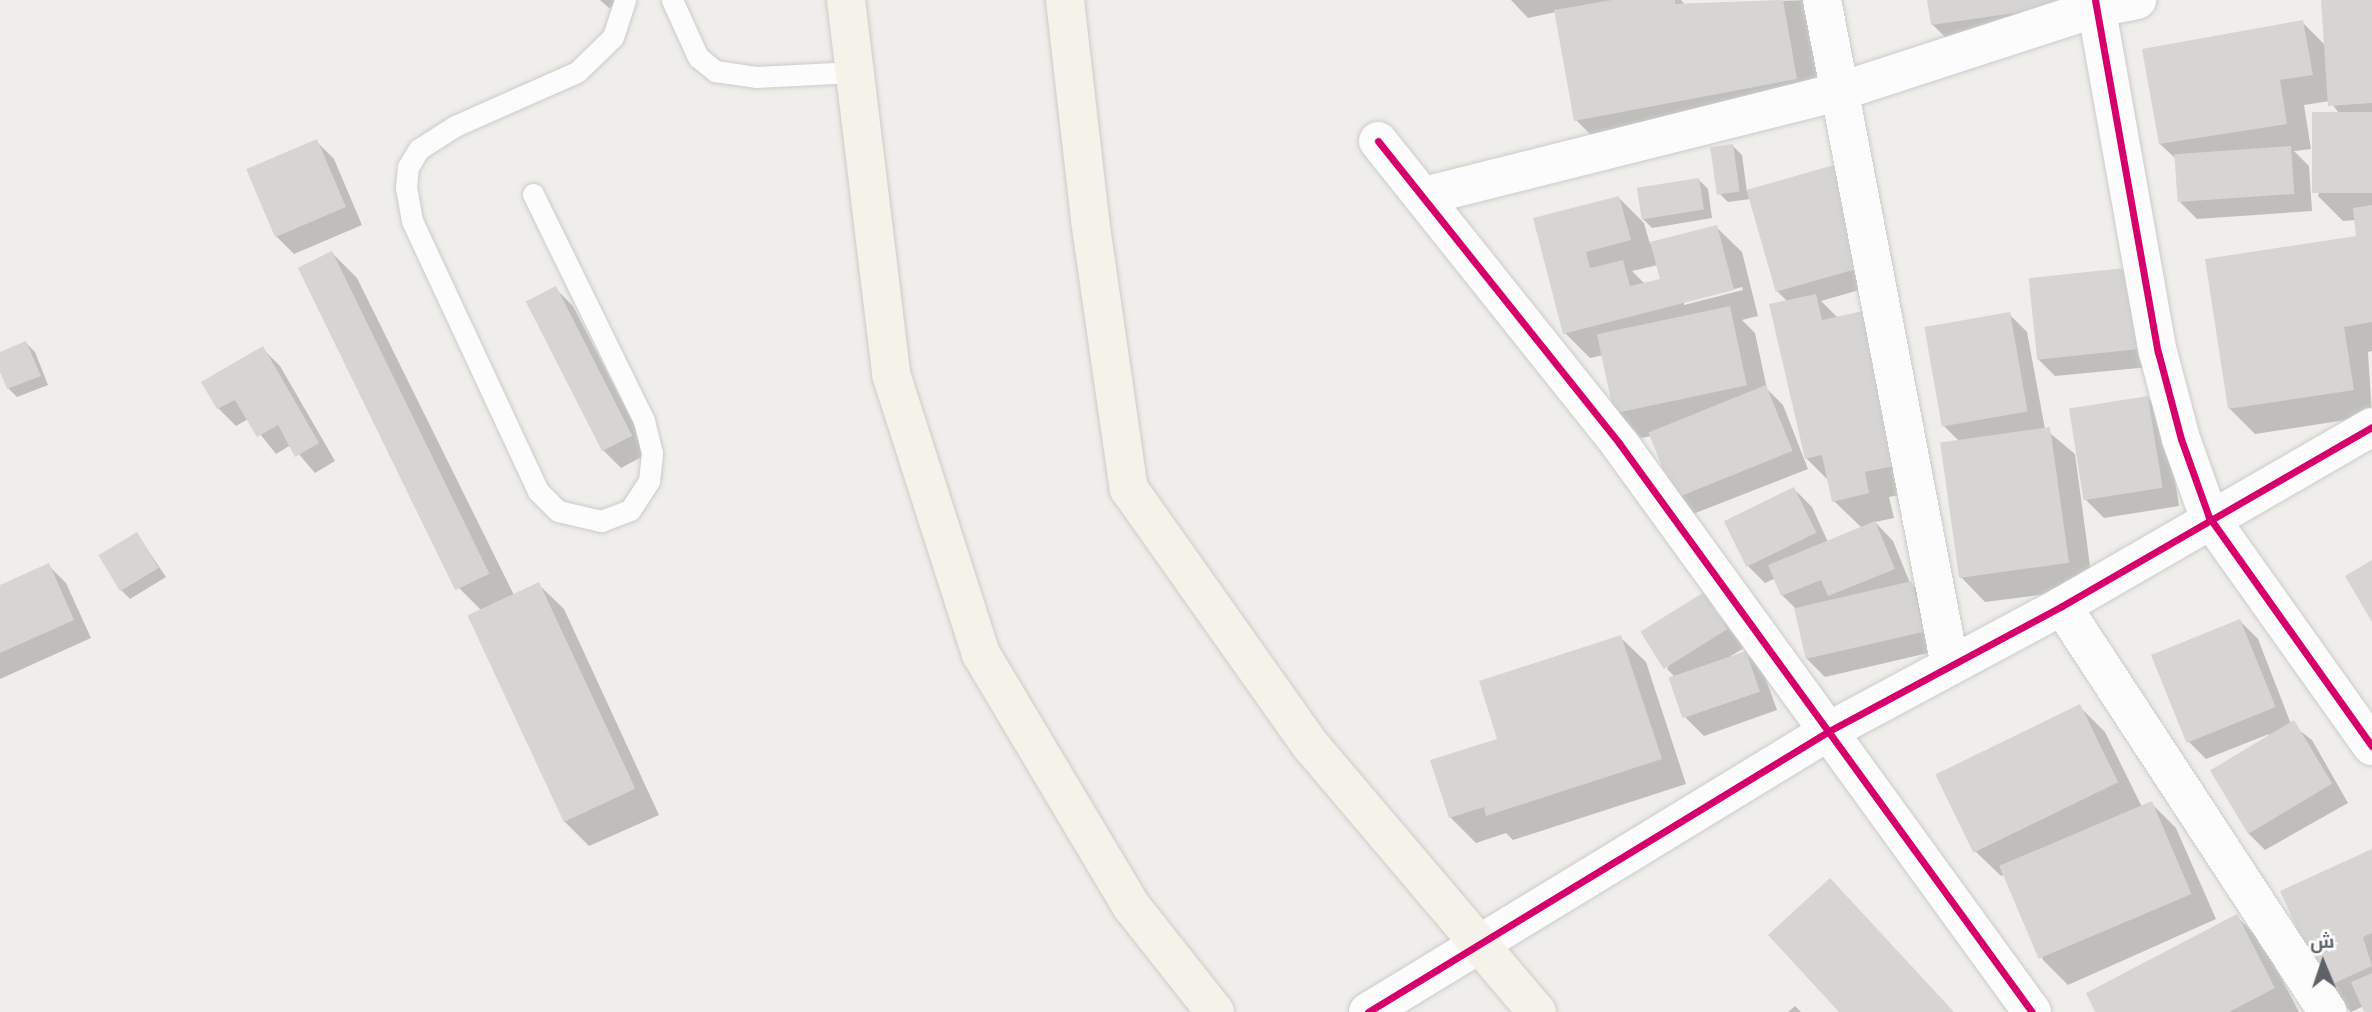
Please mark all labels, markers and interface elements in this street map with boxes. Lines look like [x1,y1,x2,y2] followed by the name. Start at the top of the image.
[2288,928,2358,998] north arrow
[2310,930,2335,953] text: ش

